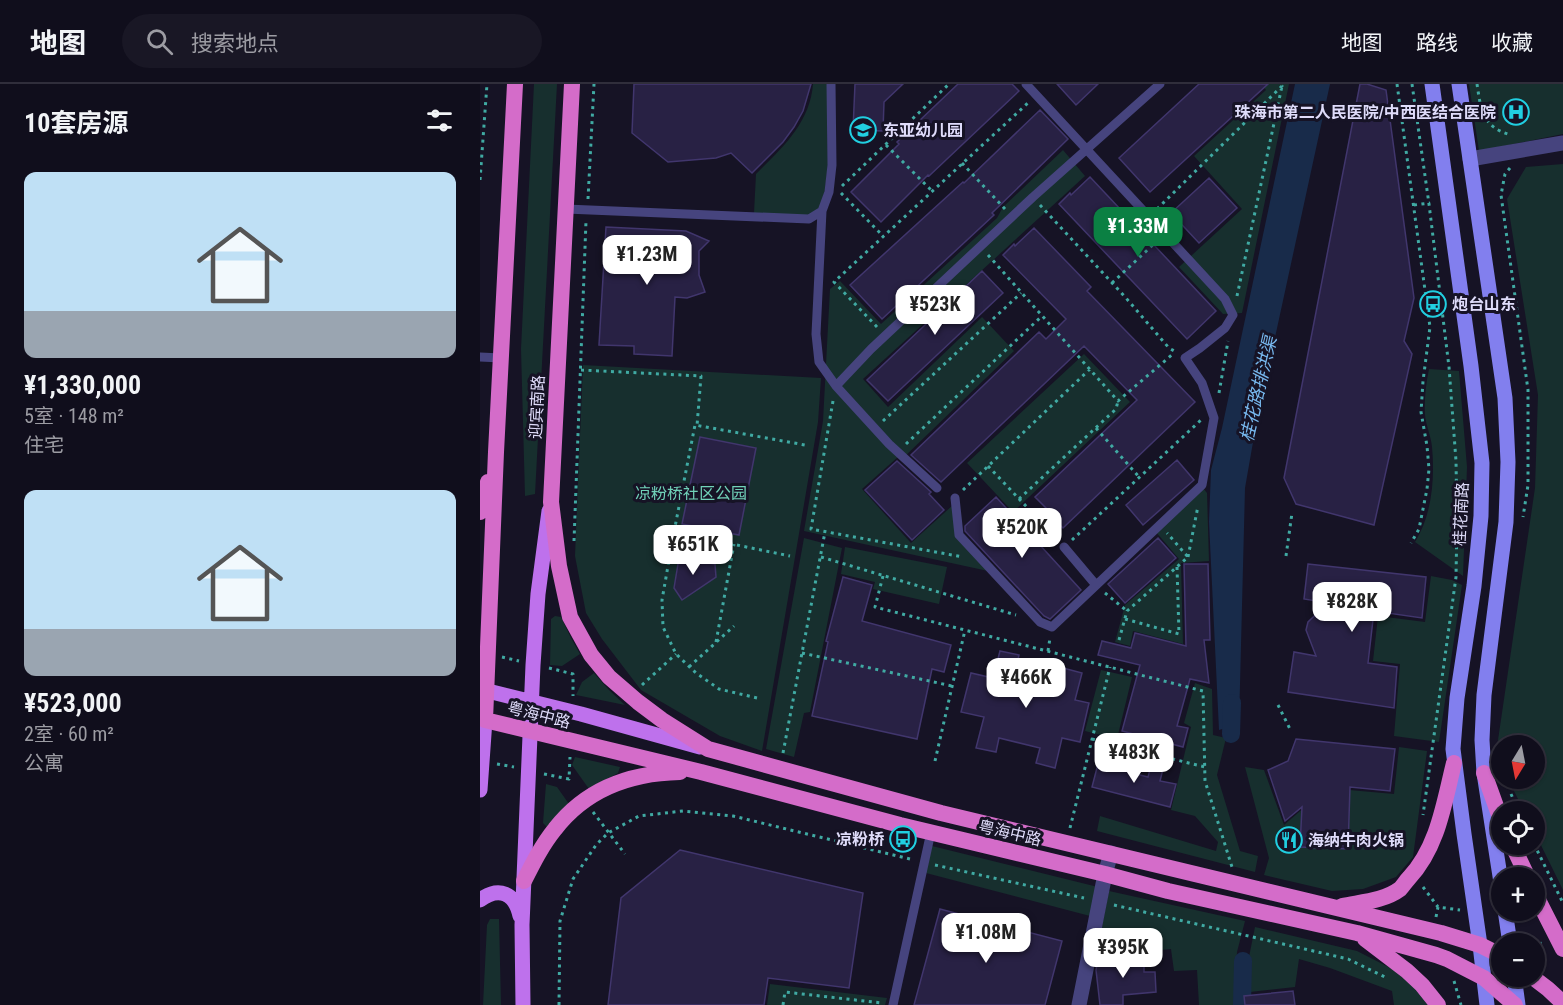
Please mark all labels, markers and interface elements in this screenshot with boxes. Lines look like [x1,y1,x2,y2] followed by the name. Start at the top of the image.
[122,14,542,68] search box
[143,25,176,58] icon: search
[30,27,86,60] text: 地图
[191,31,279,56] text: 搜索地点
[1341,31,1383,55] text: 地图
[1416,31,1458,55] text: 路线
[1491,31,1533,55] text: 收藏
[1501,97,1531,127] hospital icon: 珠海市第二人民医院/中西医结合医院
[1235,103,1496,122] place label: 珠海市第二人民医院/中西医结合医院
[423,104,456,137] icon: filters
[24,108,128,138] text: 10套房源
[848,115,878,145] school or university icon: 东亚幼儿园
[883,121,963,140] place label: 东亚幼儿园
[1089,207,1187,258] pin: ¥1.33M
[186,211,294,319] icon: home
[1108,214,1168,238] text: ¥1.33M
[598,235,696,286] pin: ¥1.23M
[617,242,677,266] text: ¥1.23M
[893,285,977,336] pin: ¥523K
[1418,289,1448,319] bus stop icon: 炮台山东
[910,292,960,316] text: ¥523K
[1452,295,1516,314] place label: 炮台山东
[1236,331,1281,444] water label: 桂花路排洪渠
[24,370,141,400] text: ¥1,330,000
[526,375,548,439] street label: 迎宾南路
[24,404,124,428] text: 5室 · 148 m²
[24,433,64,457] text: 住宅
[1450,482,1472,546] street label: 桂花南路
[635,484,747,503] park label: 凉粉桥社区公园
[980,508,1064,559] pin: ¥520K
[997,515,1047,539] text: ¥520K
[651,525,735,576] pin: ¥651K
[186,529,294,637] icon: home
[668,532,718,556] text: ¥651K
[1310,582,1394,633] pin: ¥828K
[1327,589,1377,613] text: ¥828K
[984,658,1068,709] pin: ¥466K
[1001,665,1051,689] text: ¥466K
[24,688,122,718] text: ¥523,000
[506,698,572,732] street label: 粤海中路
[24,722,114,746] text: 2室 · 60 m²
[1092,733,1176,784] pin: ¥483K
[1491,735,1545,789] north arrow
[1491,735,1545,987] map controls
[1109,740,1159,764] text: ¥483K
[24,751,64,775] text: 公寓
[1491,801,1545,855] button: locate
[977,817,1043,849] street label: 粤海中路
[888,824,918,854] bus stop icon: 凉粉桥
[1274,825,1304,855] restaurant icon: 海纳牛肉火锅
[836,830,885,849] place label: 凉粉桥
[1308,831,1404,850] place label: 海纳牛肉火锅
[1491,867,1545,921] button: +
[937,913,1035,964] pin: ¥1.08M
[956,920,1016,944] text: ¥1.08M
[1081,928,1165,979] pin: ¥395K
[1491,933,1545,987] button: −
[1098,935,1148,959] text: ¥395K

